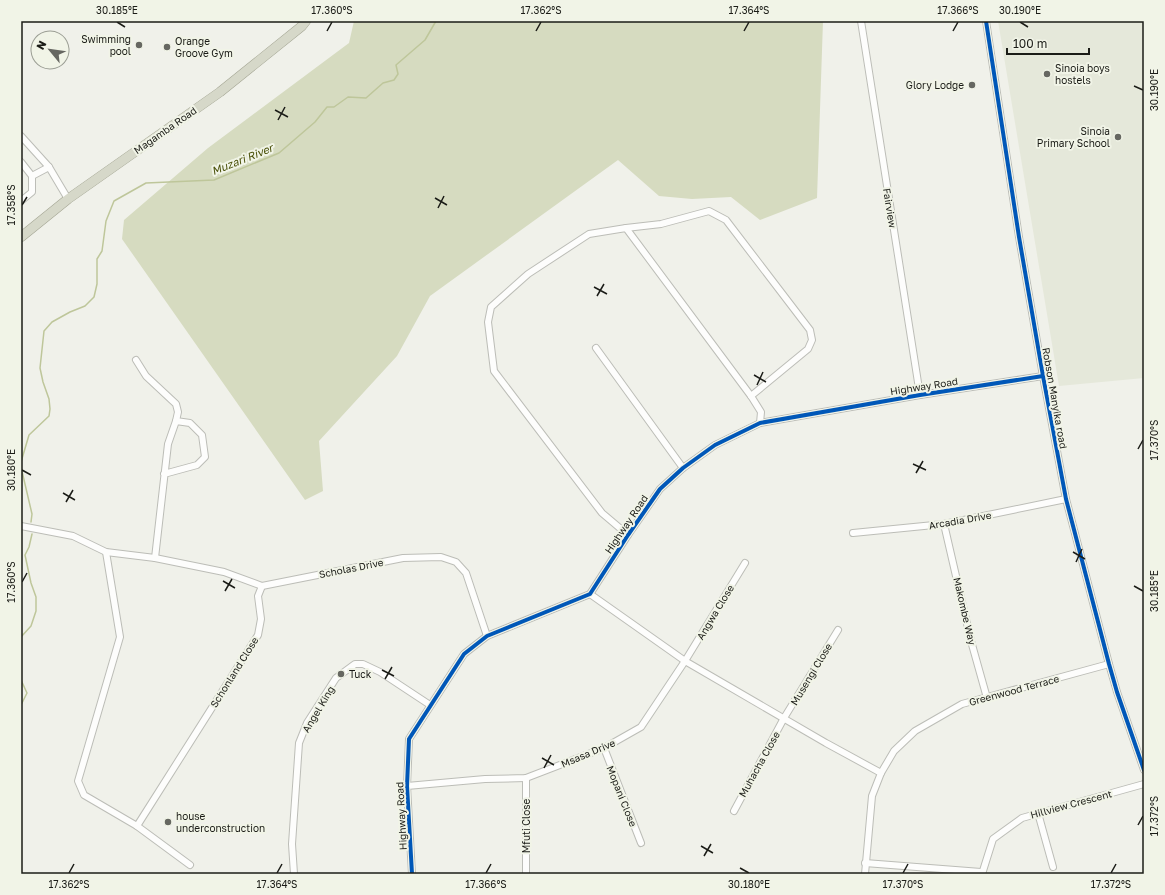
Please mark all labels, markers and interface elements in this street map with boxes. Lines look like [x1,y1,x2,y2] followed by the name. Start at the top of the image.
[96,4,138,16] text: 30.185°E
[311,4,353,16] text: 17.360°S
[520,4,562,16] text: 17.362°S
[729,4,769,16] text: 17.364°S
[937,4,979,16] text: 17.366°S
[999,4,1041,16] text: 30.190°E
[30,30,70,70] north arrow
[1007,30,1089,56] scale bar
[81,33,131,57] place label: Swimming pool
[175,35,233,59] place label: Orange Groove Gym
[1013,36,1047,51] text: 100 m
[33,38,49,52] text: N
[134,40,144,50] marker: Swimming pool
[162,42,172,52] marker: Orange Groove Gym
[1055,62,1110,86] place label: Sinoia boys hostels
[1042,69,1052,79] marker: Sinoia boys hostels
[1148,69,1160,111] text: 30.190°E
[906,79,964,91] place label: Glory Lodge
[967,80,977,90] marker: Glory Lodge
[131,104,199,156] street label: Magamba Road
[1037,125,1110,149] place label: Sinoia Primary School
[1113,132,1123,142] marker: Sinoia Primary School
[209,140,276,177] water label: Muzari River
[5,184,17,226] text: 17.358°S
[881,187,899,229] street label: Fairview
[1040,346,1070,450] street label: Robson Manyika road
[889,375,959,397] street label: Highway Road
[1148,420,1160,460] text: 17.370°S
[5,449,17,491] text: 30.180°E
[602,492,650,556] street label: Highway Road
[928,509,992,531] street label: Arcadia Drive
[318,556,384,580] street label: Scholas Drive
[5,561,17,603] text: 17.360°S
[1148,570,1160,612] text: 30.185°E
[951,576,979,646] street label: Makombe Way
[694,582,736,642] street label: Angwa Close
[207,634,261,709] street label: Schonland Close
[788,641,834,707] street label: Musengi Close
[349,668,372,680] place label: Tuck
[336,669,346,679] marker: Tuck
[968,672,1061,708] street label: Greenwood Terrace
[299,683,337,735] street label: Angel King
[736,729,782,799] street label: Muhacha Close
[559,736,617,770] street label: Msasa Drive
[604,764,640,828] street label: Mopani Close
[393,782,409,850] street label: Highway Road
[1029,787,1113,821] street label: Hillview Crescent
[1148,796,1160,836] text: 17.372°S
[520,799,532,853] street label: Mfuti Close
[176,810,265,834] place label: house underconstruction
[163,817,173,827] marker: house underconstruction
[48,878,90,890] text: 17.362°S
[257,878,297,890] text: 17.364°S
[465,878,507,890] text: 17.366°S
[728,878,770,890] text: 30.180°E
[883,878,923,890] text: 17.370°S
[1091,878,1131,890] text: 17.372°S

